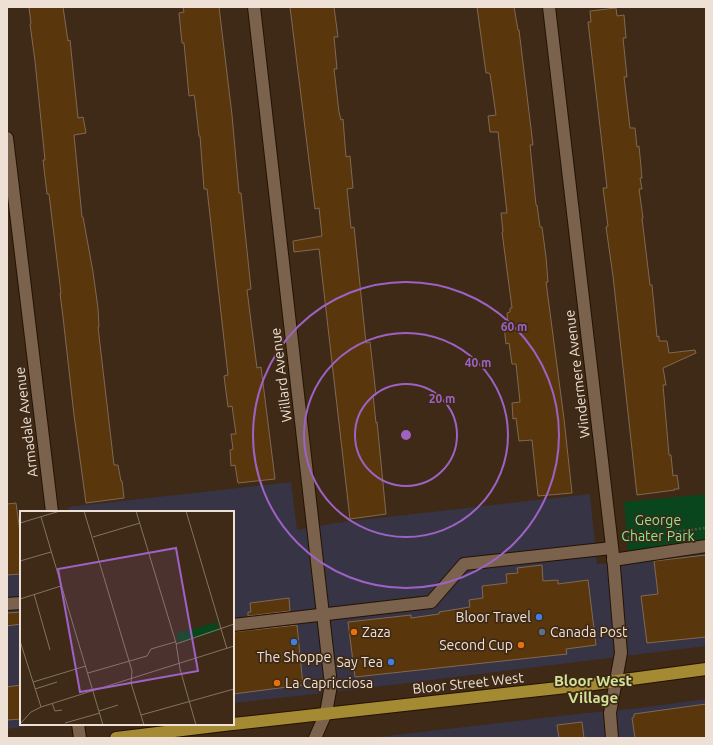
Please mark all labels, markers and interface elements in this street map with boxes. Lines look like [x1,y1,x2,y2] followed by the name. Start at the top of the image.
[561,309,593,439] street label: Windermere Avenue
[501,320,527,333] text: 60 m
[267,327,295,423] street label: Willard Avenue
[465,356,491,369] text: 40 m
[11,366,41,478] street label: Armadale Avenue
[429,392,455,405] text: 20 m
[399,428,413,442] centre of rings
[20,511,234,725] inset map
[621,512,695,544] park label: George Chater Park
[456,609,531,625] place label: Bloor Travel
[534,612,544,622] marker: Bloor Travel
[362,624,391,640] place label: Zaza
[550,624,628,640] place label: Canada Post
[349,627,359,637] marker: Zaza
[537,627,547,637] marker: Canada Post
[289,637,299,647] marker: The Shoppe
[439,637,513,653] place label: Second Cup
[516,640,526,650] marker: Second Cup
[257,649,331,665] place label: The Shoppe
[336,654,383,670] place label: Say Tea
[386,657,396,667] marker: Say Tea
[412,669,525,697] street label: Bloor Street West
[554,672,633,706] district label: Bloor West Village
[285,675,373,691] place label: La Capricciosa
[272,678,282,688] marker: La Capricciosa

